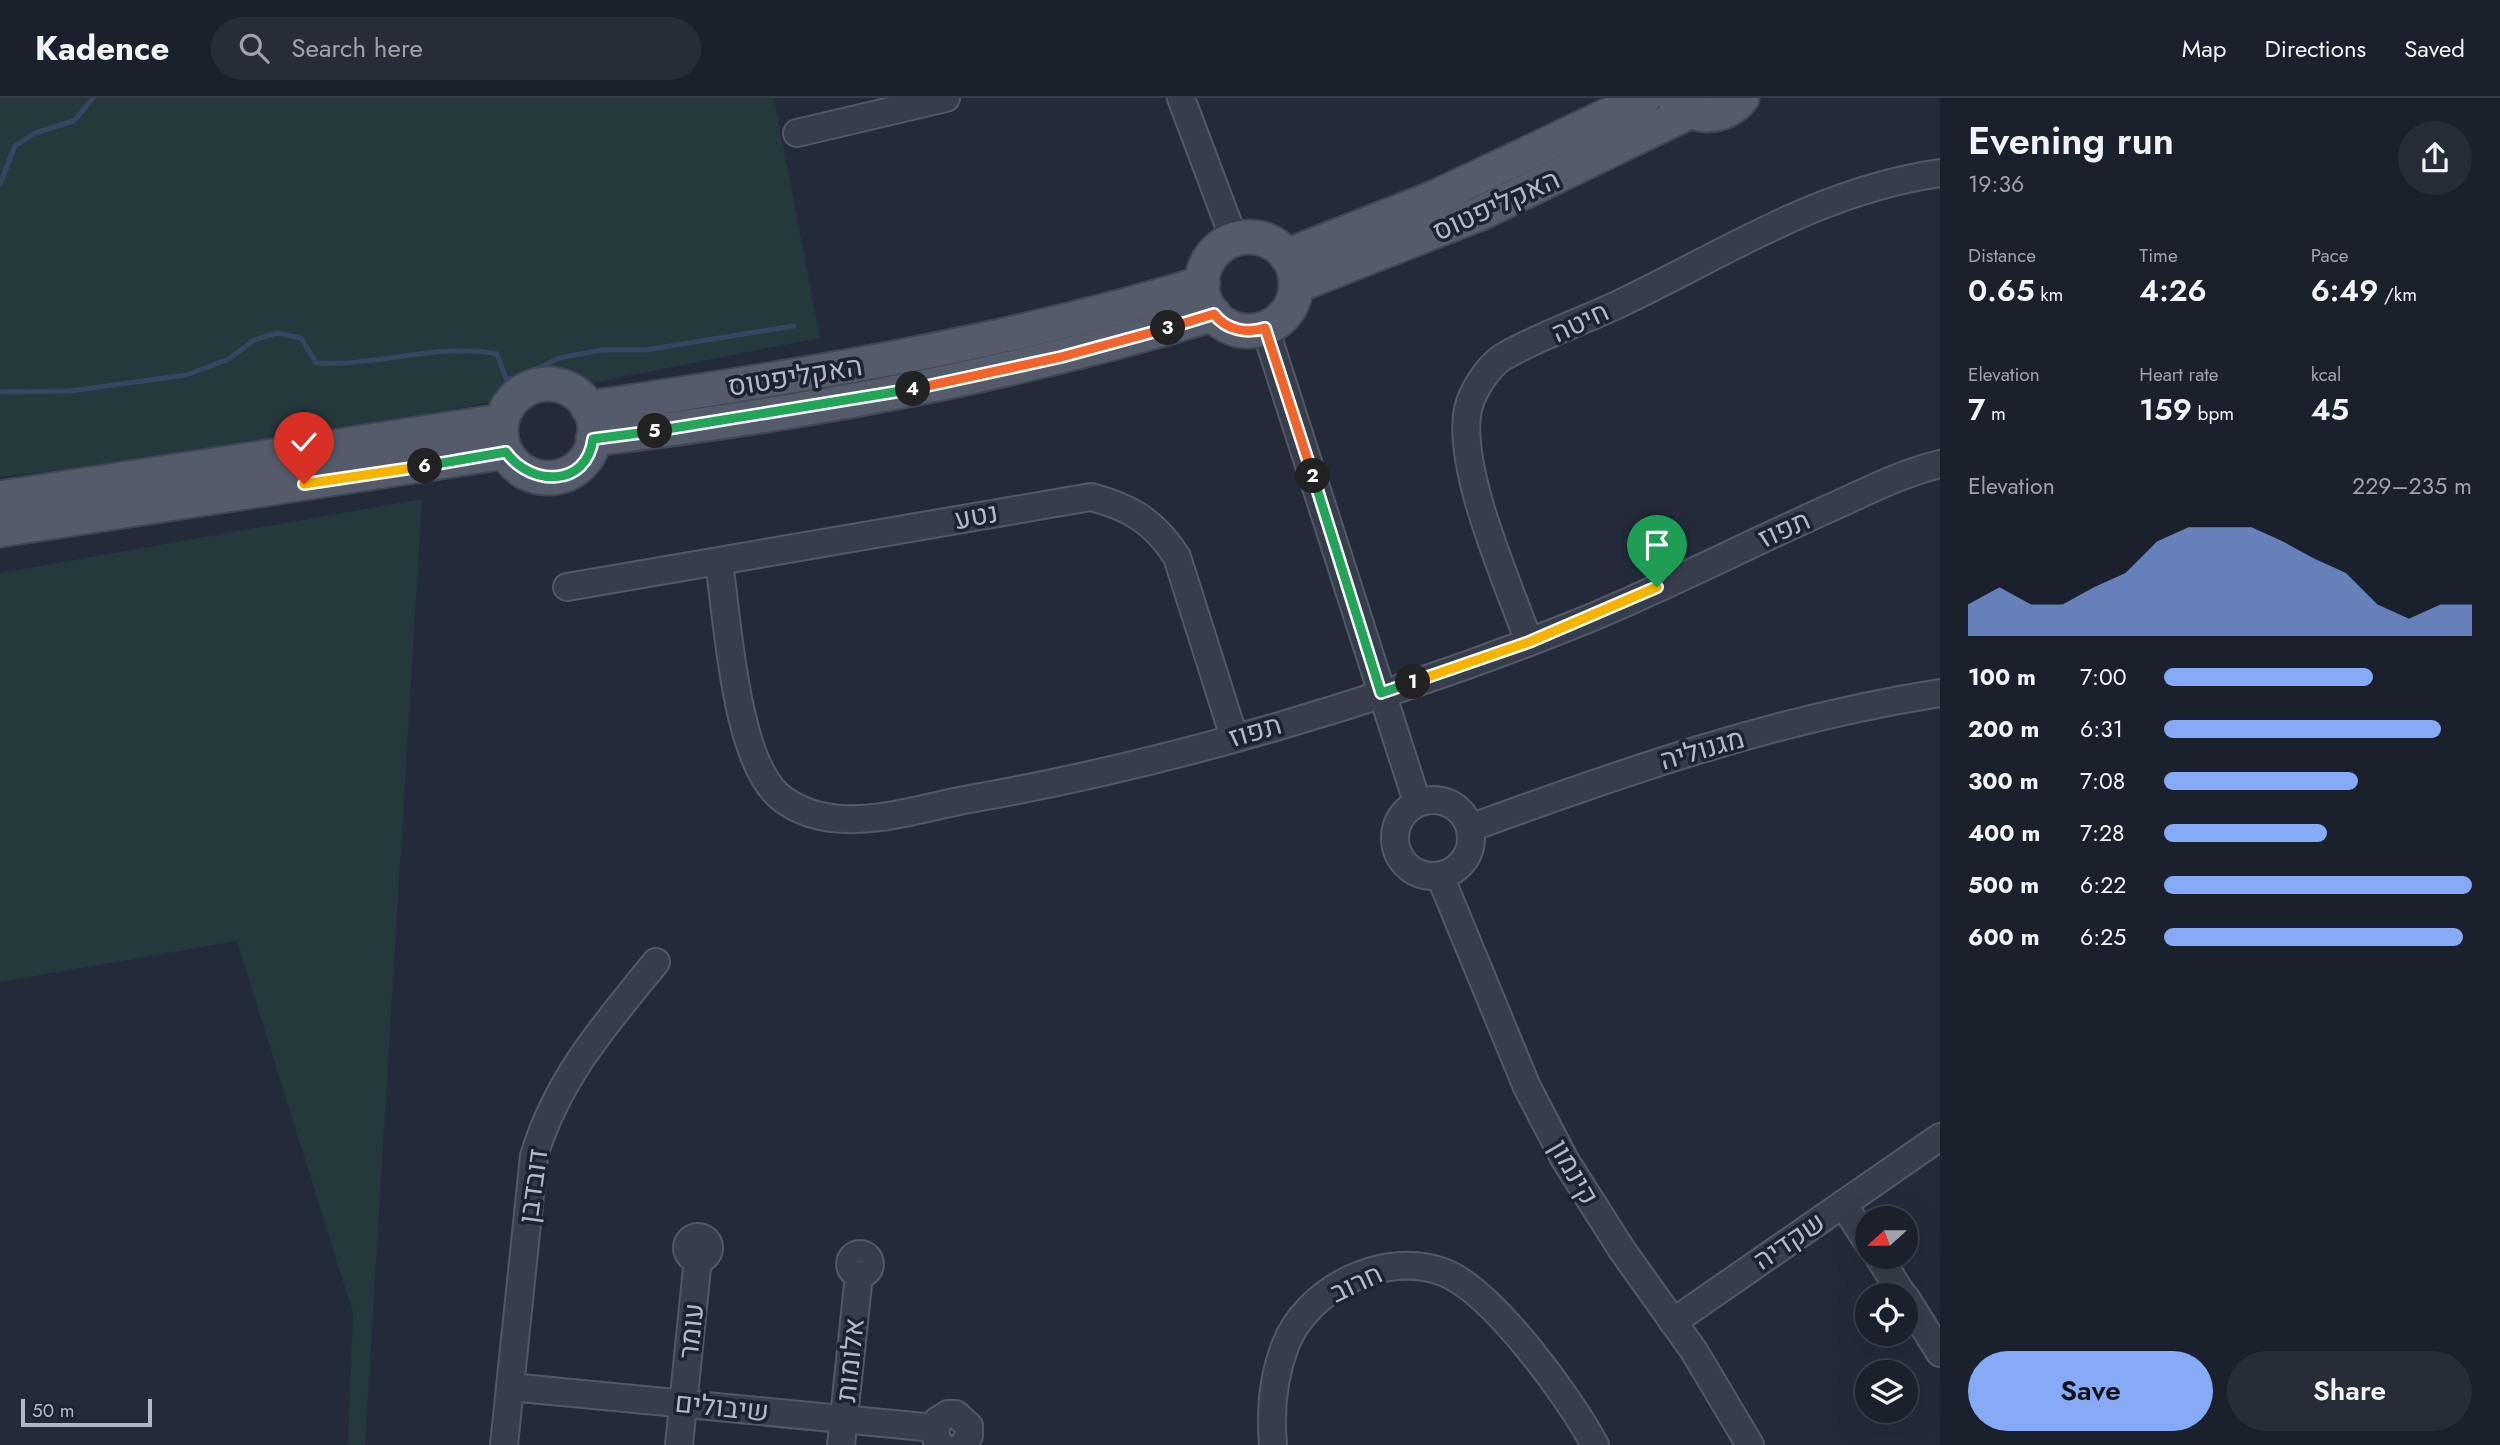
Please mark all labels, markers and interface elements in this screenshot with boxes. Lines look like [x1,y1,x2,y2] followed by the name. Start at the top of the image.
[211,17,701,80] search box
[35,25,169,72] text: Kadence
[235,29,273,67] icon: search
[291,29,423,67] text: Search here
[2182,31,2227,66] text: Map
[2265,31,2366,66] text: Directions
[2404,31,2465,66] text: Saved
[1968,113,2174,168] text: Evening run
[2398,121,2472,195] button: share
[1426,159,1566,251] street label: האקליפטוס
[1968,167,2024,201] text: 19:36
[1968,242,2036,269] text: Distance
[2139,242,2178,269] text: Time
[2311,242,2349,269] text: Pace
[1968,269,2035,312] text: 0.65
[2139,269,2207,312] text: 4:26
[2311,269,2378,312] text: 6:49
[2035,281,2063,308] text: km
[2378,281,2417,308] text: /km
[1545,291,1615,353] street label: חיטה
[1150,310,1186,345] pin: 3
[1162,314,1173,341] text: 3
[725,345,865,407] street label: האקליפטוס
[1968,361,2040,388] text: Elevation
[2139,361,2219,388] text: Heart rate
[2311,361,2341,388] text: kcal
[895,372,930,406] pin: 4
[906,375,919,402] text: 4
[1968,388,1985,431] text: 7
[2139,388,2192,431] text: 159
[2311,388,2349,431] text: 45
[1985,400,2006,427] text: m
[2192,400,2234,427] text: bpm
[274,412,334,484] pin
[638,414,672,448] pin: 5
[648,417,661,444] text: 5
[285,423,323,461] icon: check
[408,448,442,484] pin: 6
[418,452,431,479] text: 6
[1296,458,1330,494] pin: 2
[1306,462,1319,489] text: 2
[1968,469,2055,503] text: Elevation
[2352,469,2472,503] text: 229–235 m
[951,492,1001,540] street label: נטע
[1751,499,1817,559] street label: תפוז
[1627,515,1687,587] pin
[1638,526,1676,564] icon: arrive
[1968,660,2036,694] text: 100 m
[2080,660,2127,694] text: 7:00
[1396,664,1430,700] pin: 1
[1408,668,1417,695] text: 1
[1224,704,1286,758] street label: תפוז
[1968,712,2039,746] text: 200 m
[2080,712,2123,746] text: 6:31
[1655,717,1749,781] street label: מגנוליה
[1968,764,2039,798] text: 300 m
[2080,764,2125,798] text: 7:08
[1968,816,2040,850] text: 400 m
[2080,816,2125,850] text: 7:28
[1968,868,2039,902] text: 500 m
[2080,868,2126,902] text: 6:22
[1968,920,2040,954] text: 600 m
[2080,920,2126,954] text: 6:25
[1539,1131,1609,1213] street label: קינמון
[507,1146,559,1226] street label: דובדבן
[1745,1202,1833,1280] street label: שקדיה
[1855,1206,1918,1269] north arrow
[1855,1206,1918,1423] map controls
[1323,1253,1389,1313] street label: חרוב
[1855,1283,1918,1346] button: locate
[668,1301,714,1361] street label: עומר
[825,1316,875,1404] street label: אלומות
[1968,1351,2213,1431] button: Save
[2227,1351,2472,1431] button: Share
[1855,1360,1918,1423] button: layers
[673,1382,771,1432] street label: שיבולים
[21,1396,152,1428] scale bar
[32,1397,75,1424] text: 50 m

